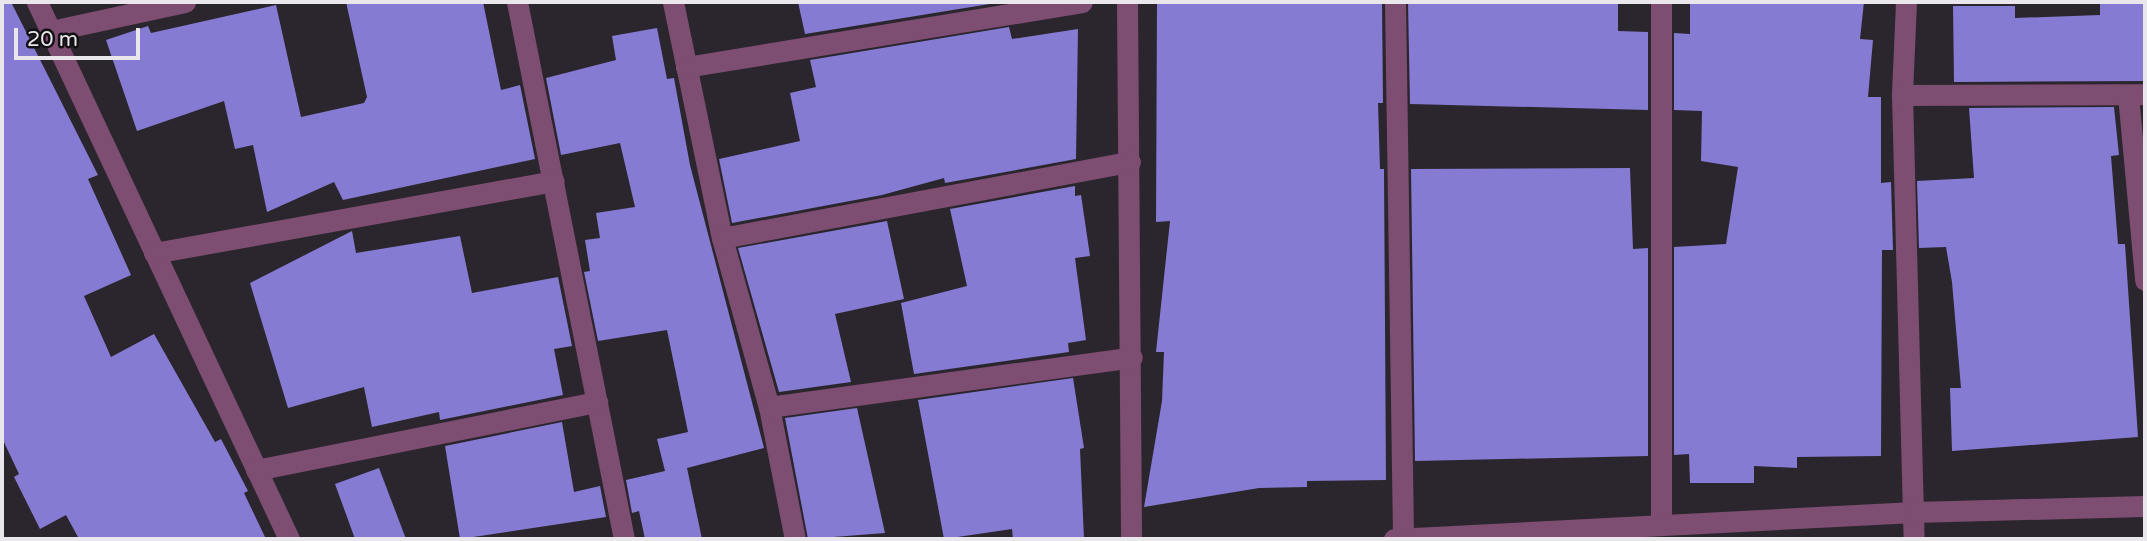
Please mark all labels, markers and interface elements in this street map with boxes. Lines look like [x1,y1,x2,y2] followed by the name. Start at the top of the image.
[18,14,144,58] scale bar
[27,27,78,52] text: 20 m

